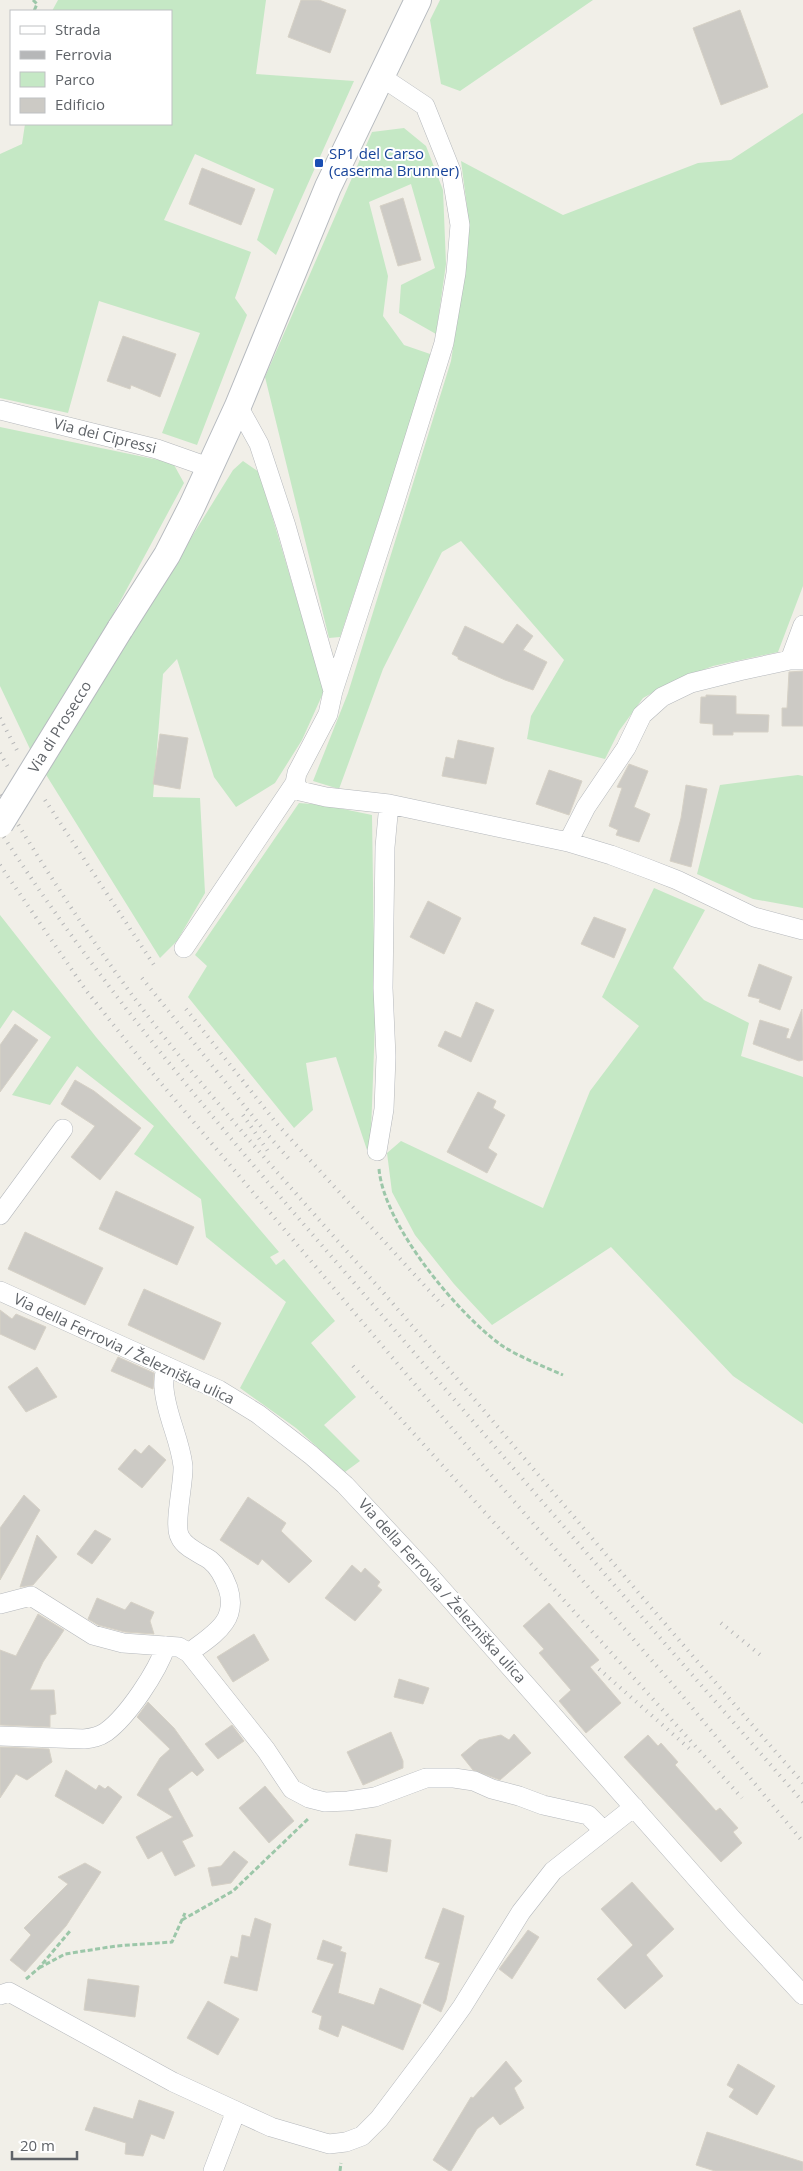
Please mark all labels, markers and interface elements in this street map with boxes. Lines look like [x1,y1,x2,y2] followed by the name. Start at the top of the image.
[10,10,172,125] legend
[55,19,101,39] text: Strada
[55,44,112,64] text: Ferrovia
[55,69,95,89] text: Parco
[55,94,105,114] text: Edificio
[329,143,459,180] place label: SP1 del Carso (caserma Brunner)
[313,157,325,169] marker: SP1 del Carso (caserma Brunner)
[52,413,159,457] street label: Via dei Cipressi
[23,677,95,776] street label: Via di Prosecco
[11,1288,238,1408] street label: Via della Ferrovia / Železniška ulica
[355,1494,531,1687] street label: Via della Ferrovia / Železniška ulica
[12,2128,78,2160] scale bar
[20,2135,55,2155] text: 20 m

